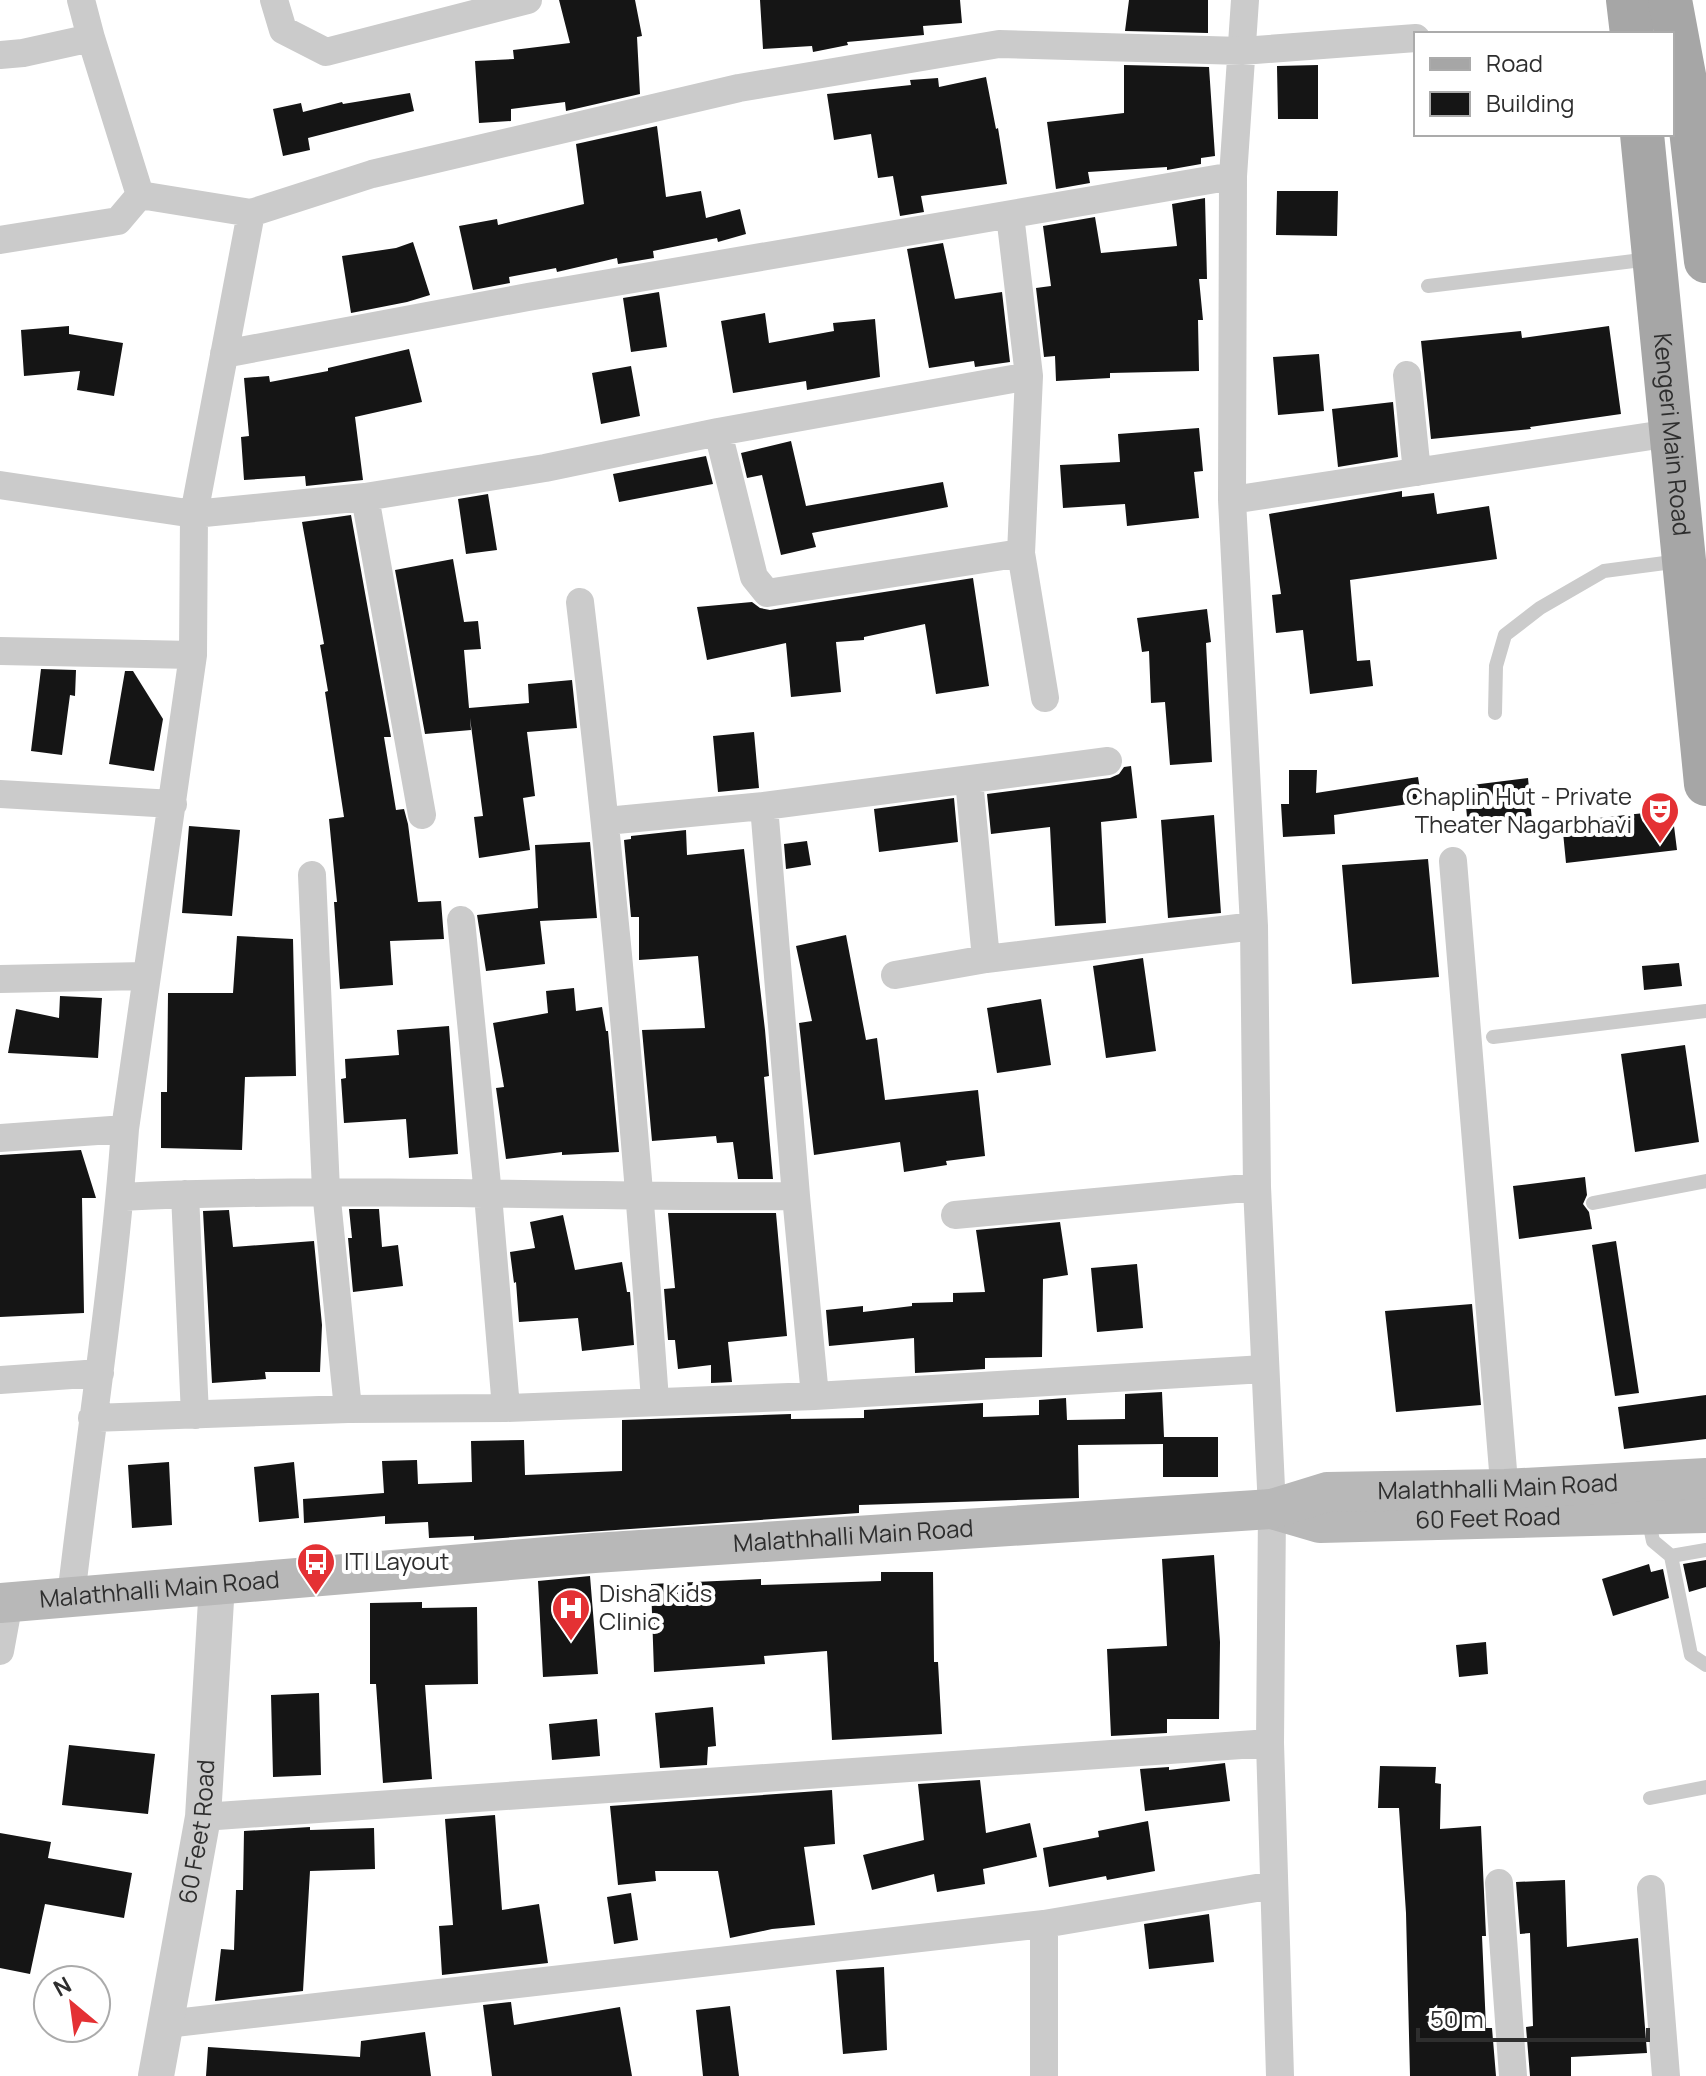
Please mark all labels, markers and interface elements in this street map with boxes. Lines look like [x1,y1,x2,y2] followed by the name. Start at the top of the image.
[1414,32,1674,136] legend
[1486,46,1543,79] text: Road
[1486,86,1574,119] text: Building
[1647,331,1699,537] street label: Kengeri Main Road
[1406,779,1632,840] place label: Chaplin Hut - Private Theater Nagarbhavi
[1639,790,1681,845] theatre icon: Chaplin Hut - Private Theater Nagarbhavi
[1377,1465,1619,1506] street label: Malathhalli Main Road
[1415,1499,1561,1536] street label: 60 Feet Road
[732,1510,974,1559] street label: Malathhalli Main Road
[295,1541,337,1596] bus stop icon: ITI Layout
[344,1544,449,1577] place label: ITI Layout
[38,1562,281,1615] street label: Malathhalli Main Road
[599,1576,712,1637] place label: Disha Kids Clinic
[550,1587,592,1642] hospital icon: Disha Kids Clinic
[170,1758,221,1906] street label: 60 Feet Road
[32,1964,112,2044] north arrow
[48,1970,76,2003] text: N
[1418,1992,1648,2042] scale bar
[1430,2002,1484,2035] text: 50 m

